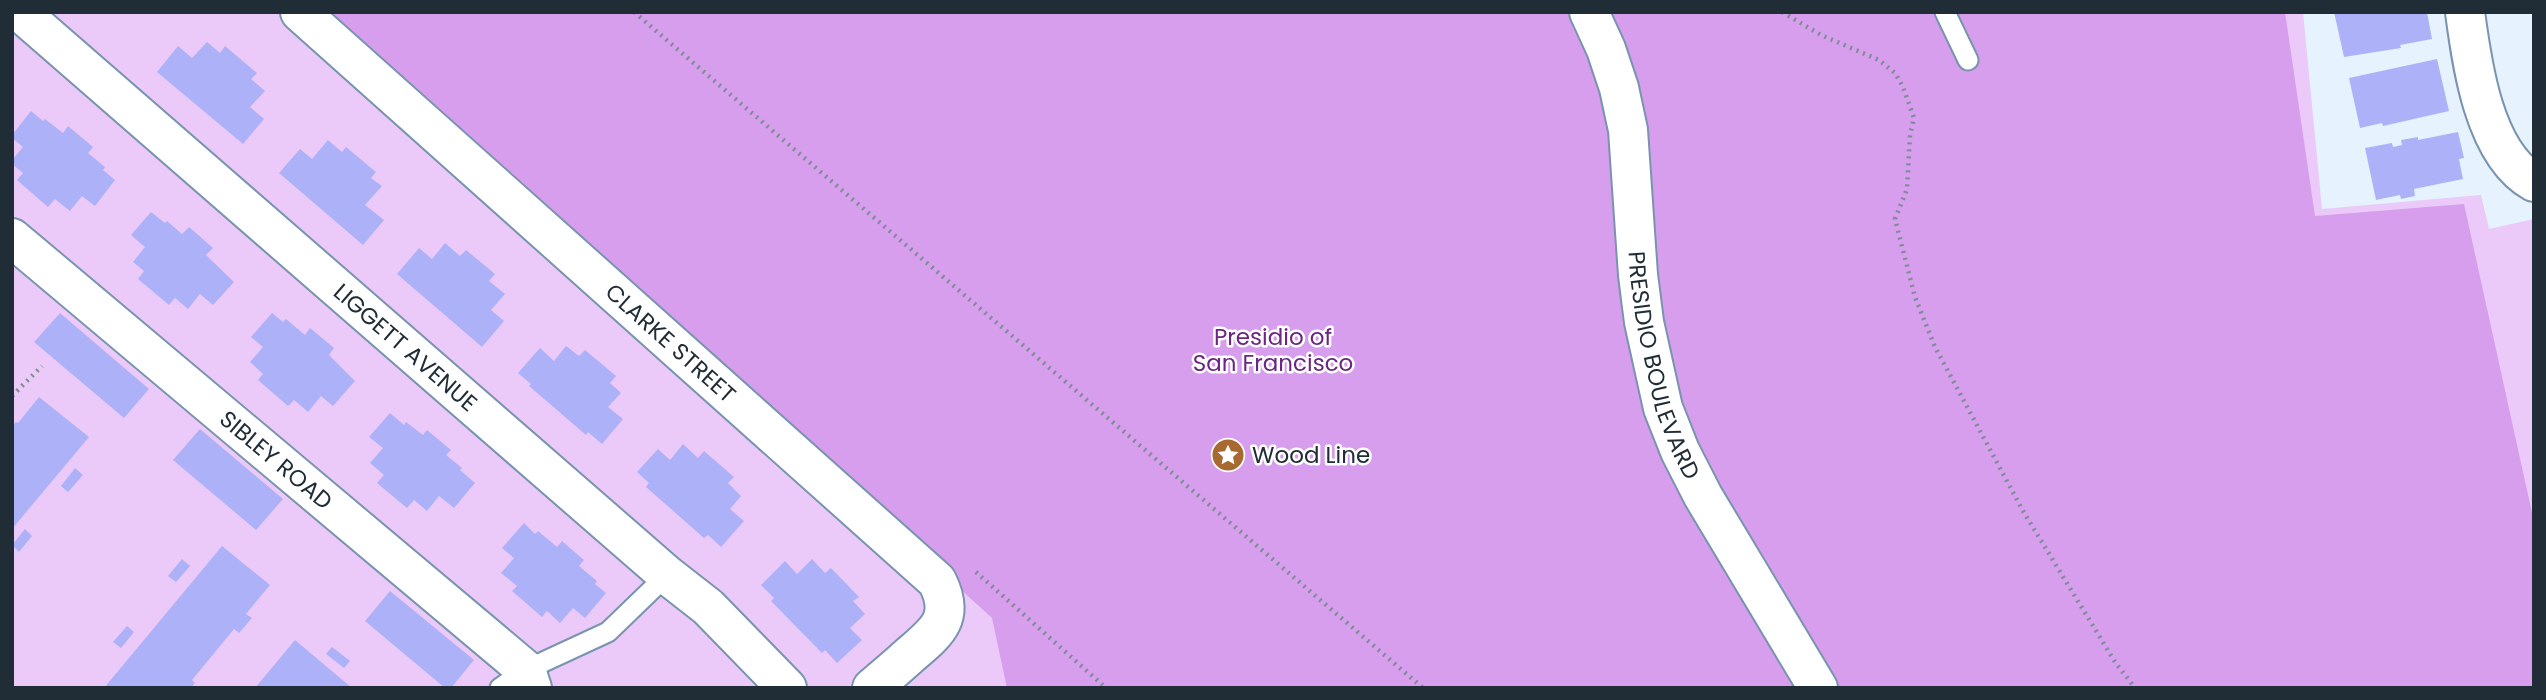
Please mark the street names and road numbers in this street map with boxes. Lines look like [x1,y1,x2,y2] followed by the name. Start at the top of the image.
[1620,250,1708,485] street label: PRESIDIO BOULEVARD
[327,276,484,419] street label: LIGGETT AVENUE
[598,276,743,410] street label: CLARKE STREET
[213,403,339,517] street label: SIBLEY ROAD

